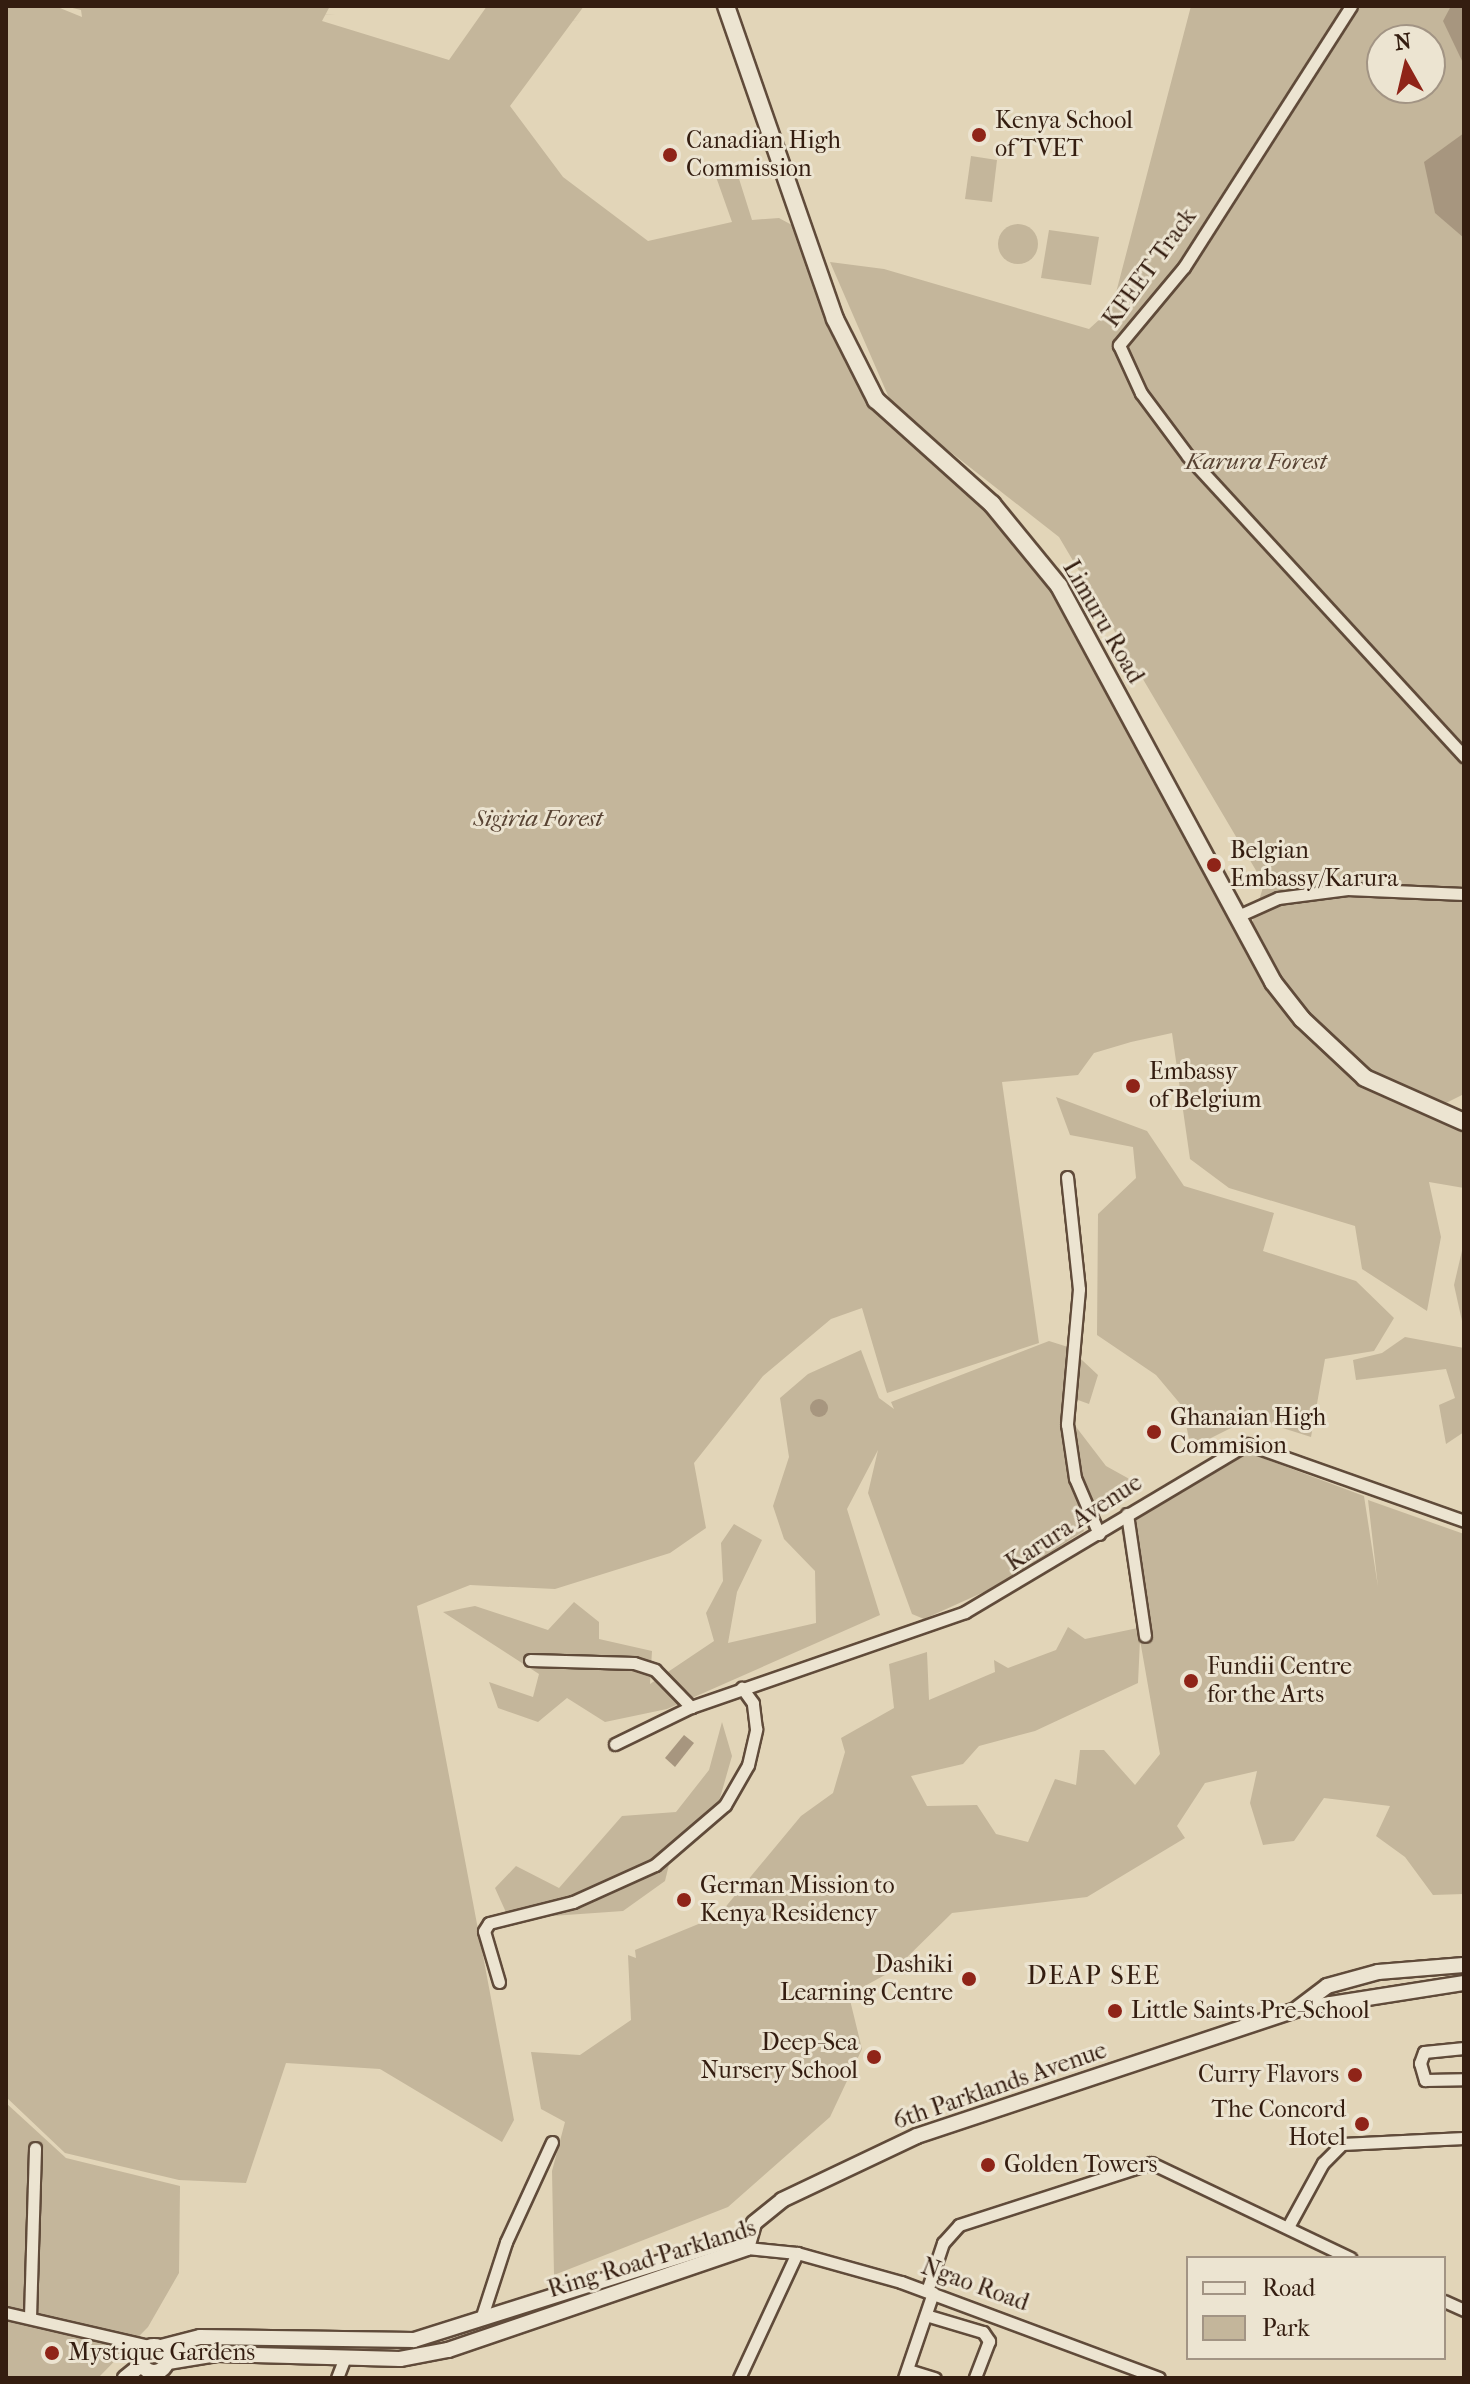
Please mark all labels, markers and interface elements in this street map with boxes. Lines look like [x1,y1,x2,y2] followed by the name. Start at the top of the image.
[1366,24,1446,104] north arrow
[1393,28,1413,56] text: N
[995,107,1133,163] place label: Kenya School of TVET
[970,126,988,144] marker: Kenya School of TVET
[686,127,841,183] place label: Canadian High Commission
[661,146,679,164] marker: Canadian High Commission
[1097,203,1203,333] street label: KFEET Track
[1185,448,1327,476] park label: Karura Forest
[1056,555,1150,689] street label: Limuru Road
[473,805,603,833] park label: Sigiria Forest
[1230,837,1398,893] place label: Belgian Embassy/Karura
[1205,856,1223,874] marker: Belgian Embassy/Karura
[1149,1058,1261,1114] place label: Embassy of Belgium
[1124,1077,1142,1095] marker: Embassy of Belgium
[1170,1404,1326,1460] place label: Ghanaian High Commision
[1145,1423,1163,1441] marker: Ghanaian High Commision
[1000,1468,1148,1578] street label: Karura Avenue
[1207,1653,1352,1709] place label: Fundii Centre for the Arts
[1182,1672,1200,1690] marker: Fundii Centre for the Arts
[700,1872,895,1928] place label: German Mission to Kenya Residency
[675,1891,693,1909] marker: German Mission to Kenya Residency
[780,1951,953,2007] place label: Dashiki Learning Centre
[1027,1960,1161,1992] district label: DEAP SEE
[960,1970,978,1988] marker: Dashiki Learning Centre
[1131,1997,1370,2025] place label: Little Saints Pre-School
[1106,2002,1124,2020] marker: Little Saints Pre-School
[701,2029,858,2085] place label: Deep-Sea Nursery School
[889,2036,1111,2136] street label: 6th Parklands Avenue
[865,2048,883,2066] marker: Deep-Sea Nursery School
[1198,2061,1339,2089] place label: Curry Flavors
[1346,2066,1364,2084] marker: Curry Flavors
[1211,2096,1346,2152] place label: The Concord Hotel
[1353,2115,1371,2133] marker: The Concord Hotel
[1004,2151,1157,2179] place label: Golden Towers
[979,2156,997,2174] marker: Golden Towers
[544,2214,760,2304] street label: Ring Road Parklands
[917,2252,1033,2318] street label: Ngao Road
[1186,2256,1446,2360] legend
[1262,2274,1315,2302] text: Road
[1262,2314,1310,2342] text: Park
[68,2339,255,2367] place label: Mystique Gardens
[43,2344,61,2362] marker: Mystique Gardens

